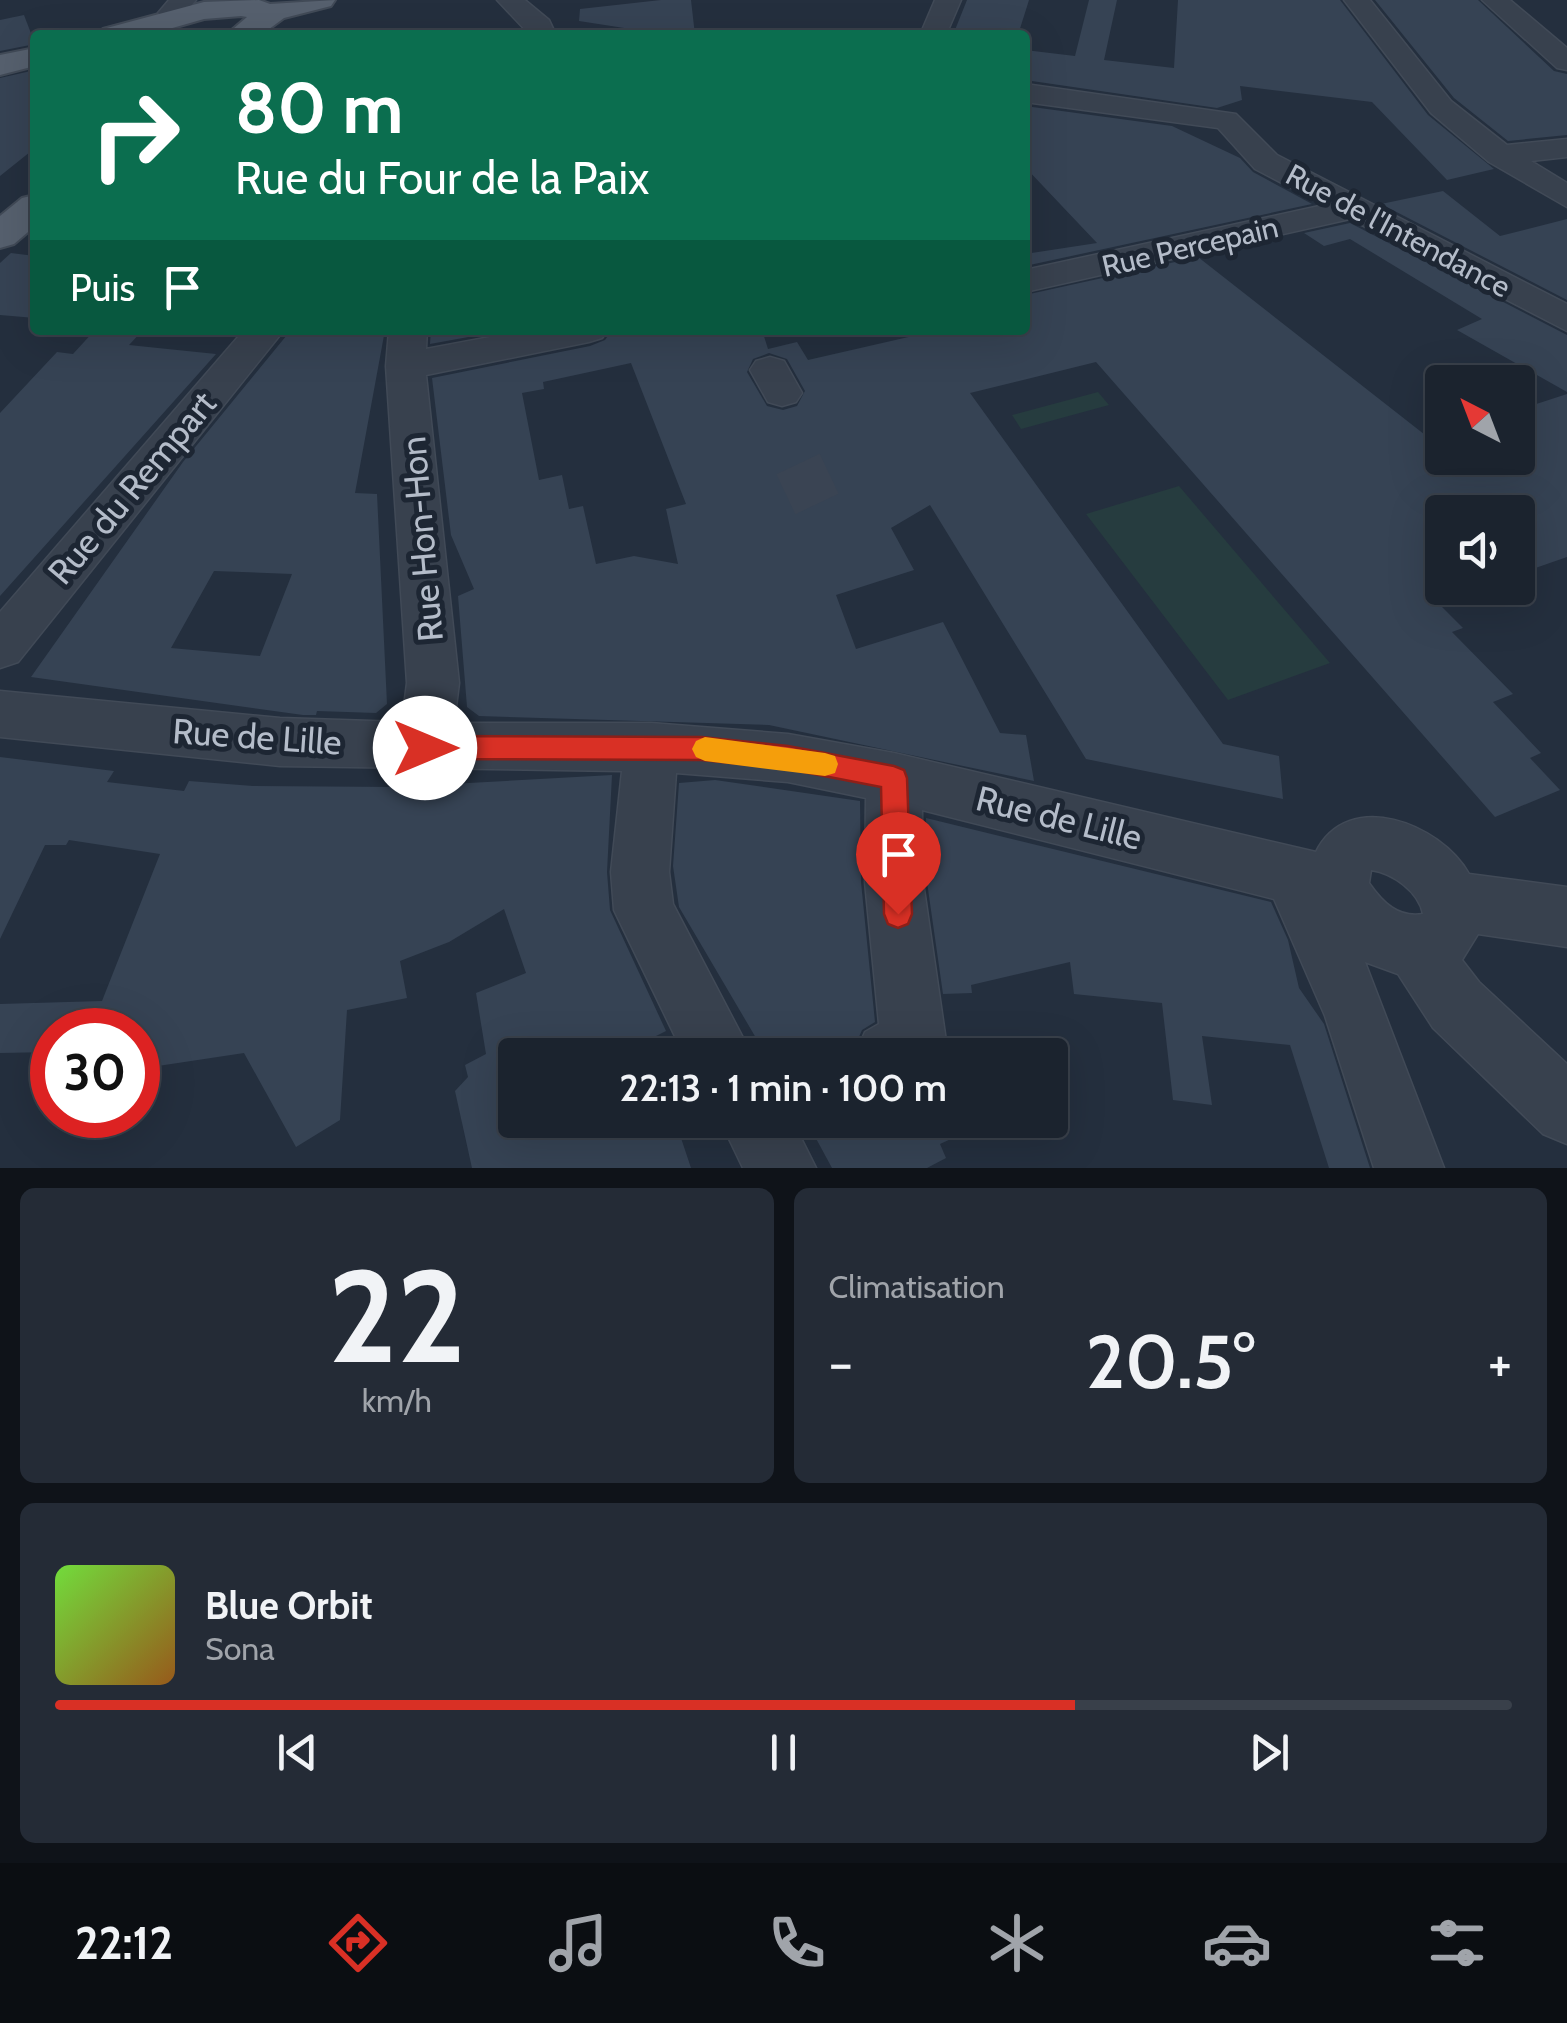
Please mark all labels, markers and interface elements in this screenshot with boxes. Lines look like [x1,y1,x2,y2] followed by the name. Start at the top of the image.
[235,65,403,151] text: 80 m
[70,70,200,200] icon: right
[235,151,649,205] text: Rue du Four de la Paix
[1280,156,1517,305] street label: Rue de l'Intendance
[1098,208,1282,285] street label: Rue Percepain
[155,260,210,315] icon: arrive
[70,264,135,311] text: Puis
[1425,365,1535,475] north arrow
[1425,365,1535,605] map controls
[38,382,225,593] street label: Rue du Rempart
[391,435,452,643] street label: Rue Hon-Hon
[1425,495,1535,605] button: sound
[373,696,477,800] position arrow
[171,709,343,764] street label: Rue de Lille
[972,776,1146,859] street label: Rue de Lille
[856,812,941,915] pin
[871,827,926,882] icon: arrive
[30,1008,160,1138] speed limit sign: 30
[619,1064,947,1111] text: 22:13 · 1 min · 100 m
[328,1237,466,1395] text: 22
[829,1267,1005,1306] text: Climatisation
[1085,1316,1255,1407] text: 20.5°
[829,1329,853,1396] text: −
[1488,1329,1512,1396] text: +
[362,1381,432,1420] text: km/h
[205,1582,373,1629] text: Blue Orbit
[205,1629,275,1668] text: Sona
[270,1725,325,1780] icon: previous
[756,1725,811,1780] icon: pause
[1242,1725,1297,1780] icon: next
[323,1908,393,1978] icon: directions
[543,1908,613,1978] icon: music
[762,1908,832,1978] icon: phone
[982,1908,1052,1978] icon: climate
[1202,1908,1272,1978] icon: car
[1422,1908,1492,1978] icon: filters
[75,1916,173,1970] text: 22:12

